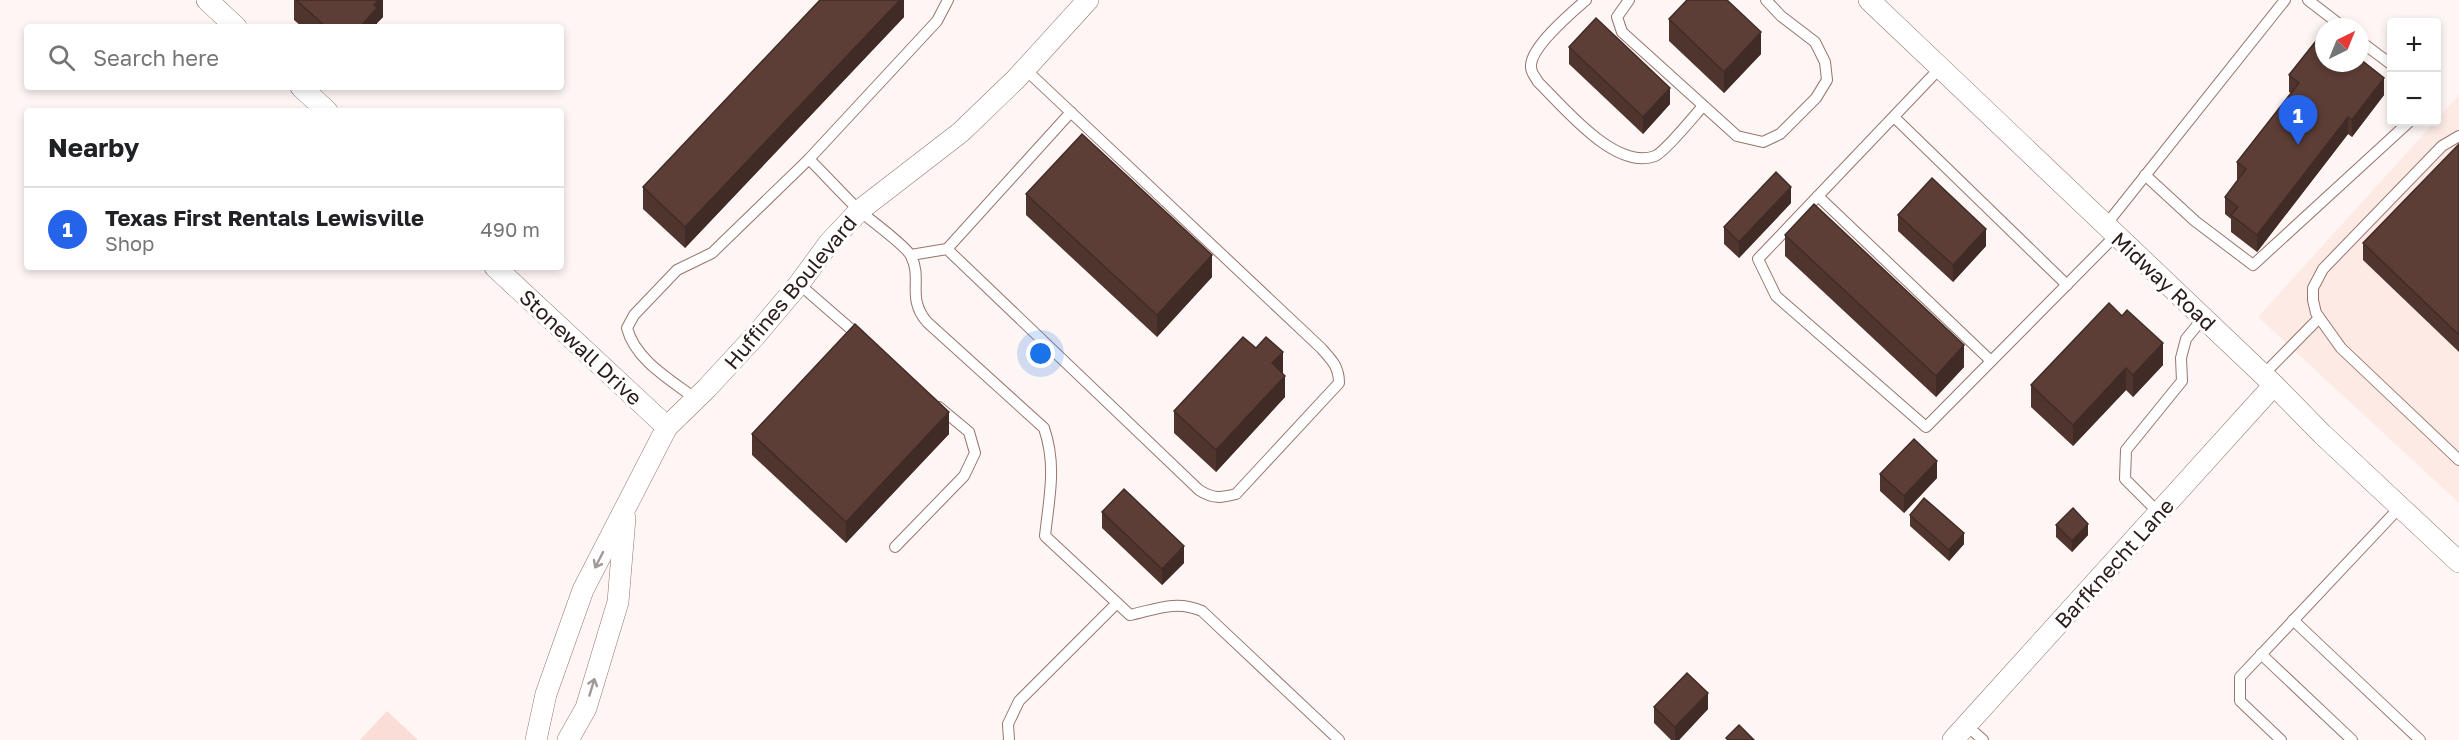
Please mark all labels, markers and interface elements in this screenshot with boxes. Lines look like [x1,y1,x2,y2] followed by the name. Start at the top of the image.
[2315,18,2369,72] north arrow
[2387,18,2441,126] map controls
[2387,18,2441,72] button: +
[24,24,564,90] search box
[45,41,78,74] icon: search
[93,44,219,71] text: Search here
[2387,72,2441,126] button: −
[2278,96,2318,145] pin: 1
[48,132,139,163] text: Nearby
[105,204,424,231] text: Texas First Rentals Lewisville
[718,210,862,374] street label: Huffines Boulevard
[62,217,73,241] text: 1
[481,217,540,241] text: 490 m
[2106,226,2222,336] street label: Midway Road
[105,231,154,255] text: Shop
[514,284,648,410] street label: Stonewall Drive
[1026,339,1055,368] your location
[2049,493,2179,633] street label: Barfknecht Lane
[592,551,604,569] one-way arrow
[587,678,598,697] one-way arrow

